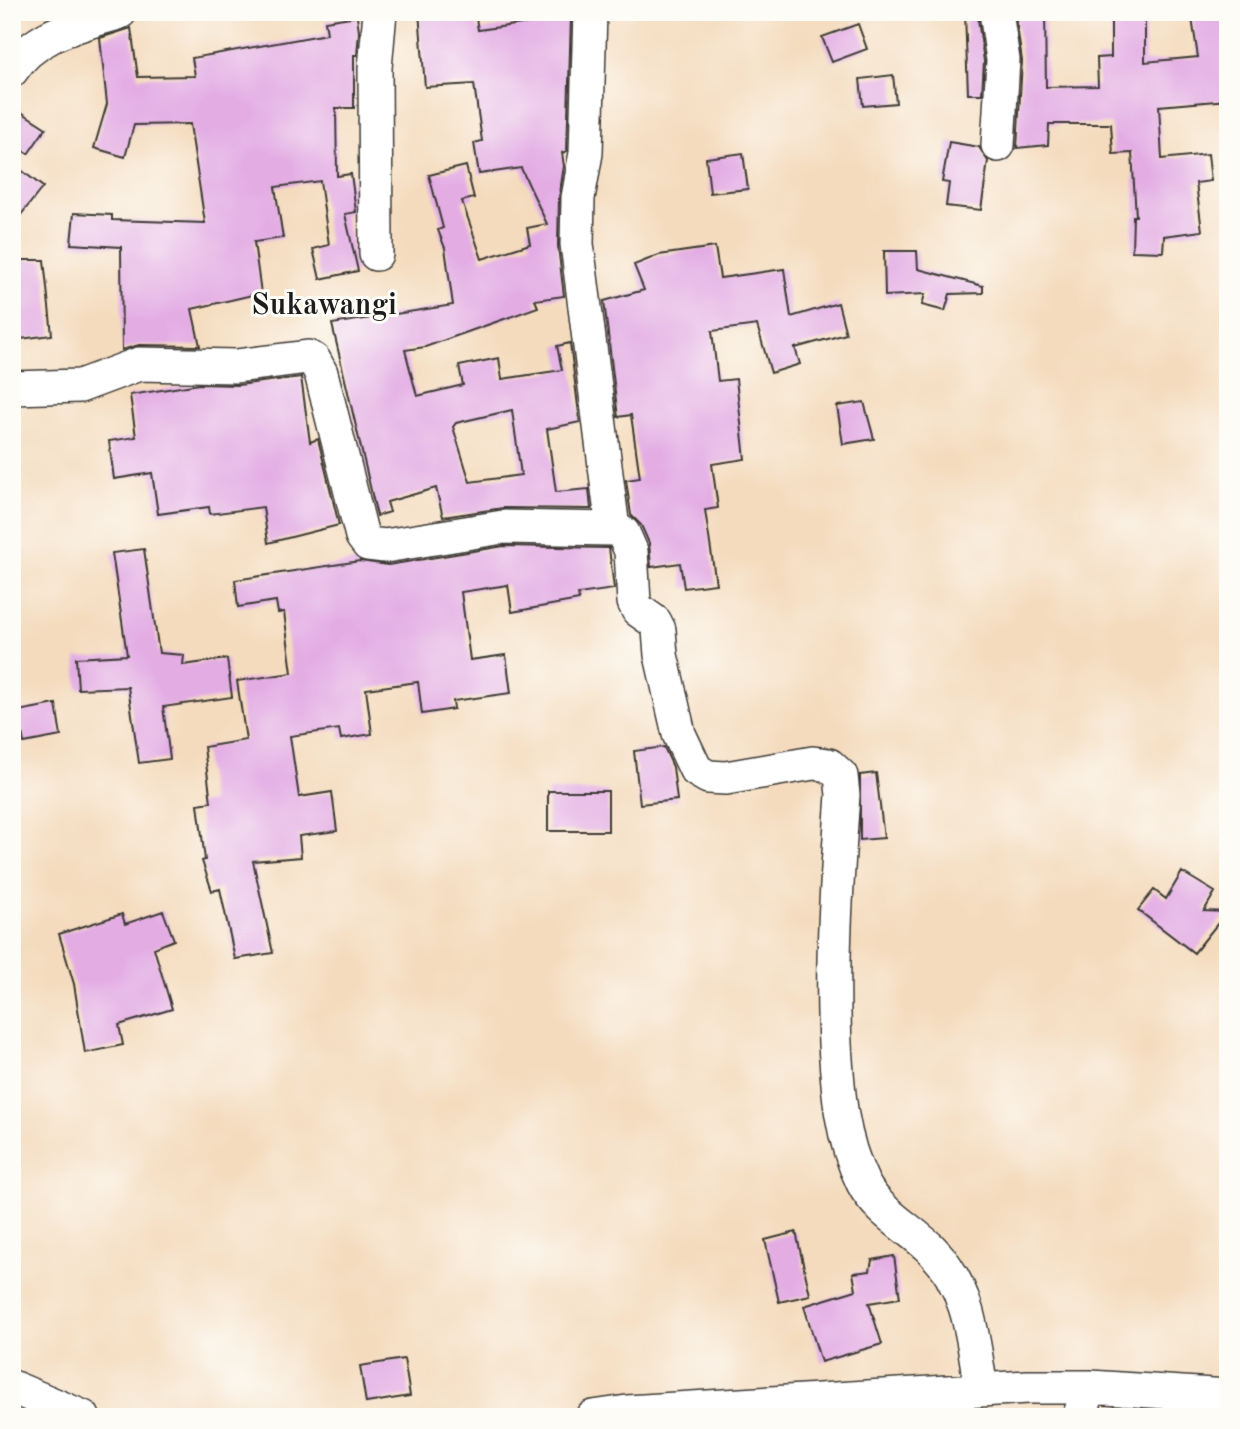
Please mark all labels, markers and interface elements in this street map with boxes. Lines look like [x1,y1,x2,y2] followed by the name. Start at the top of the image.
[251,291,397,321] district label: Sukawangi

